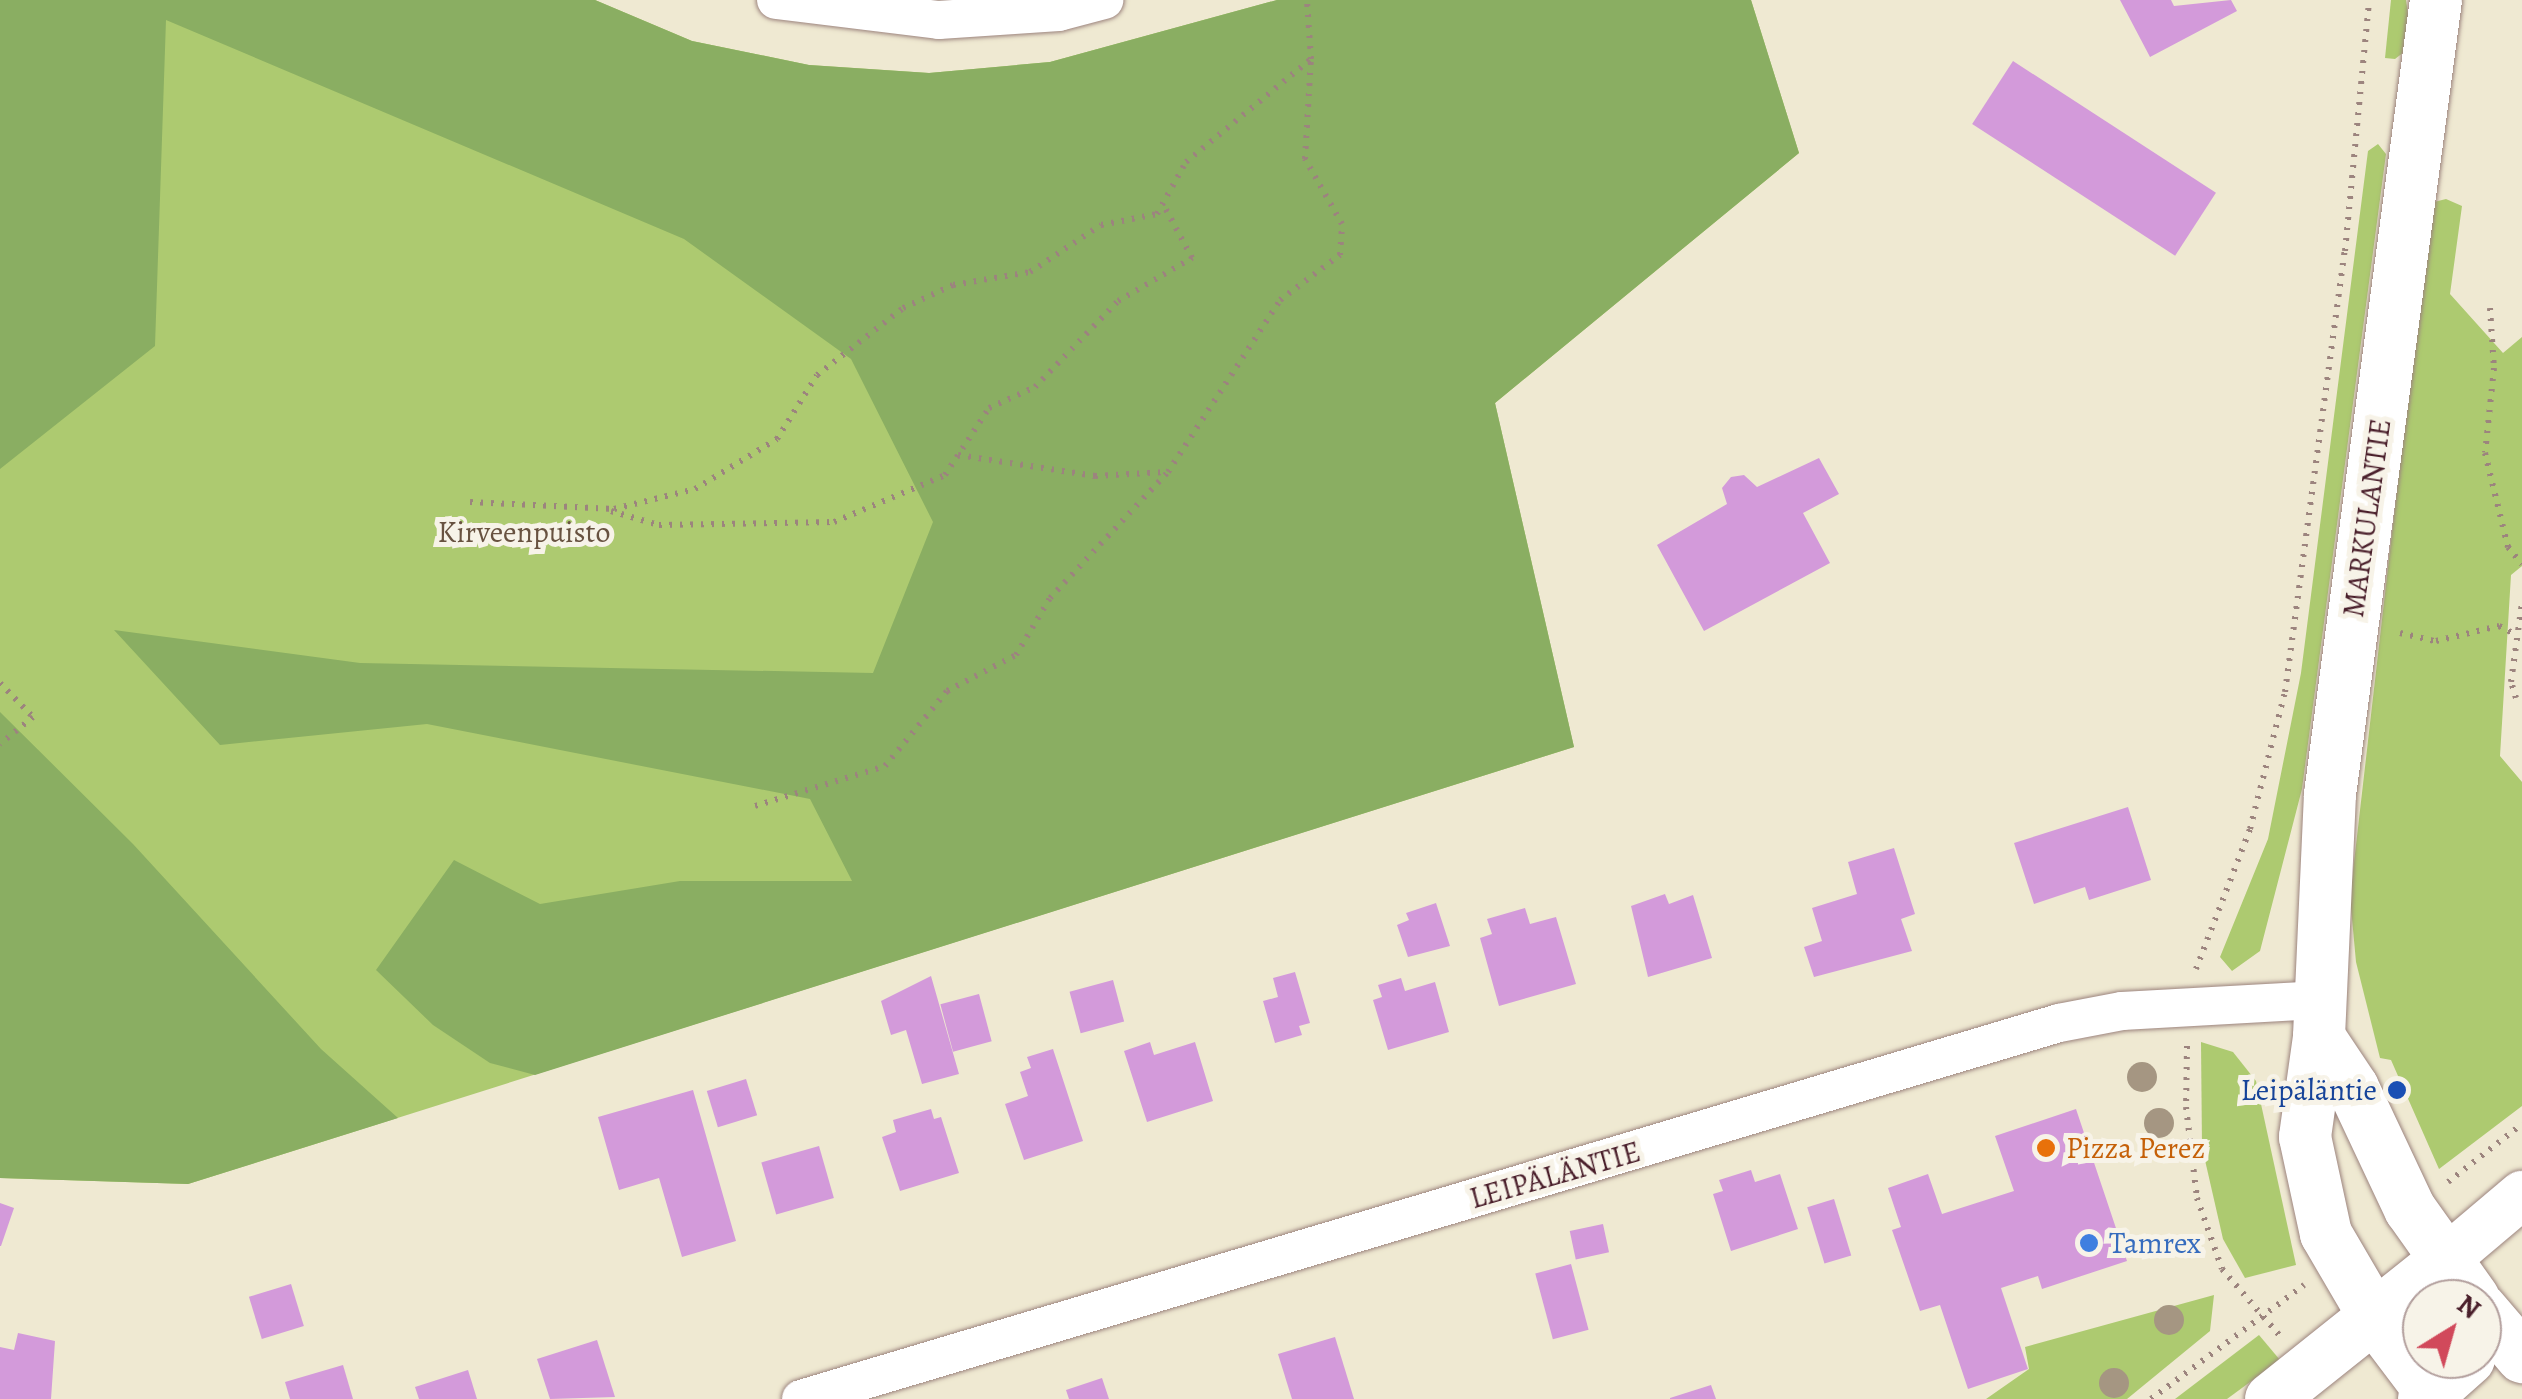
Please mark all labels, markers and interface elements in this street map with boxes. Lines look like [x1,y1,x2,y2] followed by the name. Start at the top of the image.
[2335,417,2399,619] street label: MARKULANTIE
[438,514,610,550] park label: Kirveenpuisto
[2241,1072,2377,1108] place label: Leipäläntie
[2386,1079,2408,1101] marker: Leipäläntie
[2066,1130,2205,1166] place label: Pizza Perez
[1466,1133,1644,1217] street label: LEIPÄLÄNTIE
[2035,1137,2057,1159] marker: Pizza Perez
[2109,1225,2201,1261] place label: Tamrex
[2078,1232,2100,1254] marker: Tamrex
[2402,1279,2502,1379] north arrow
[2449,1285,2488,1328] text: N

